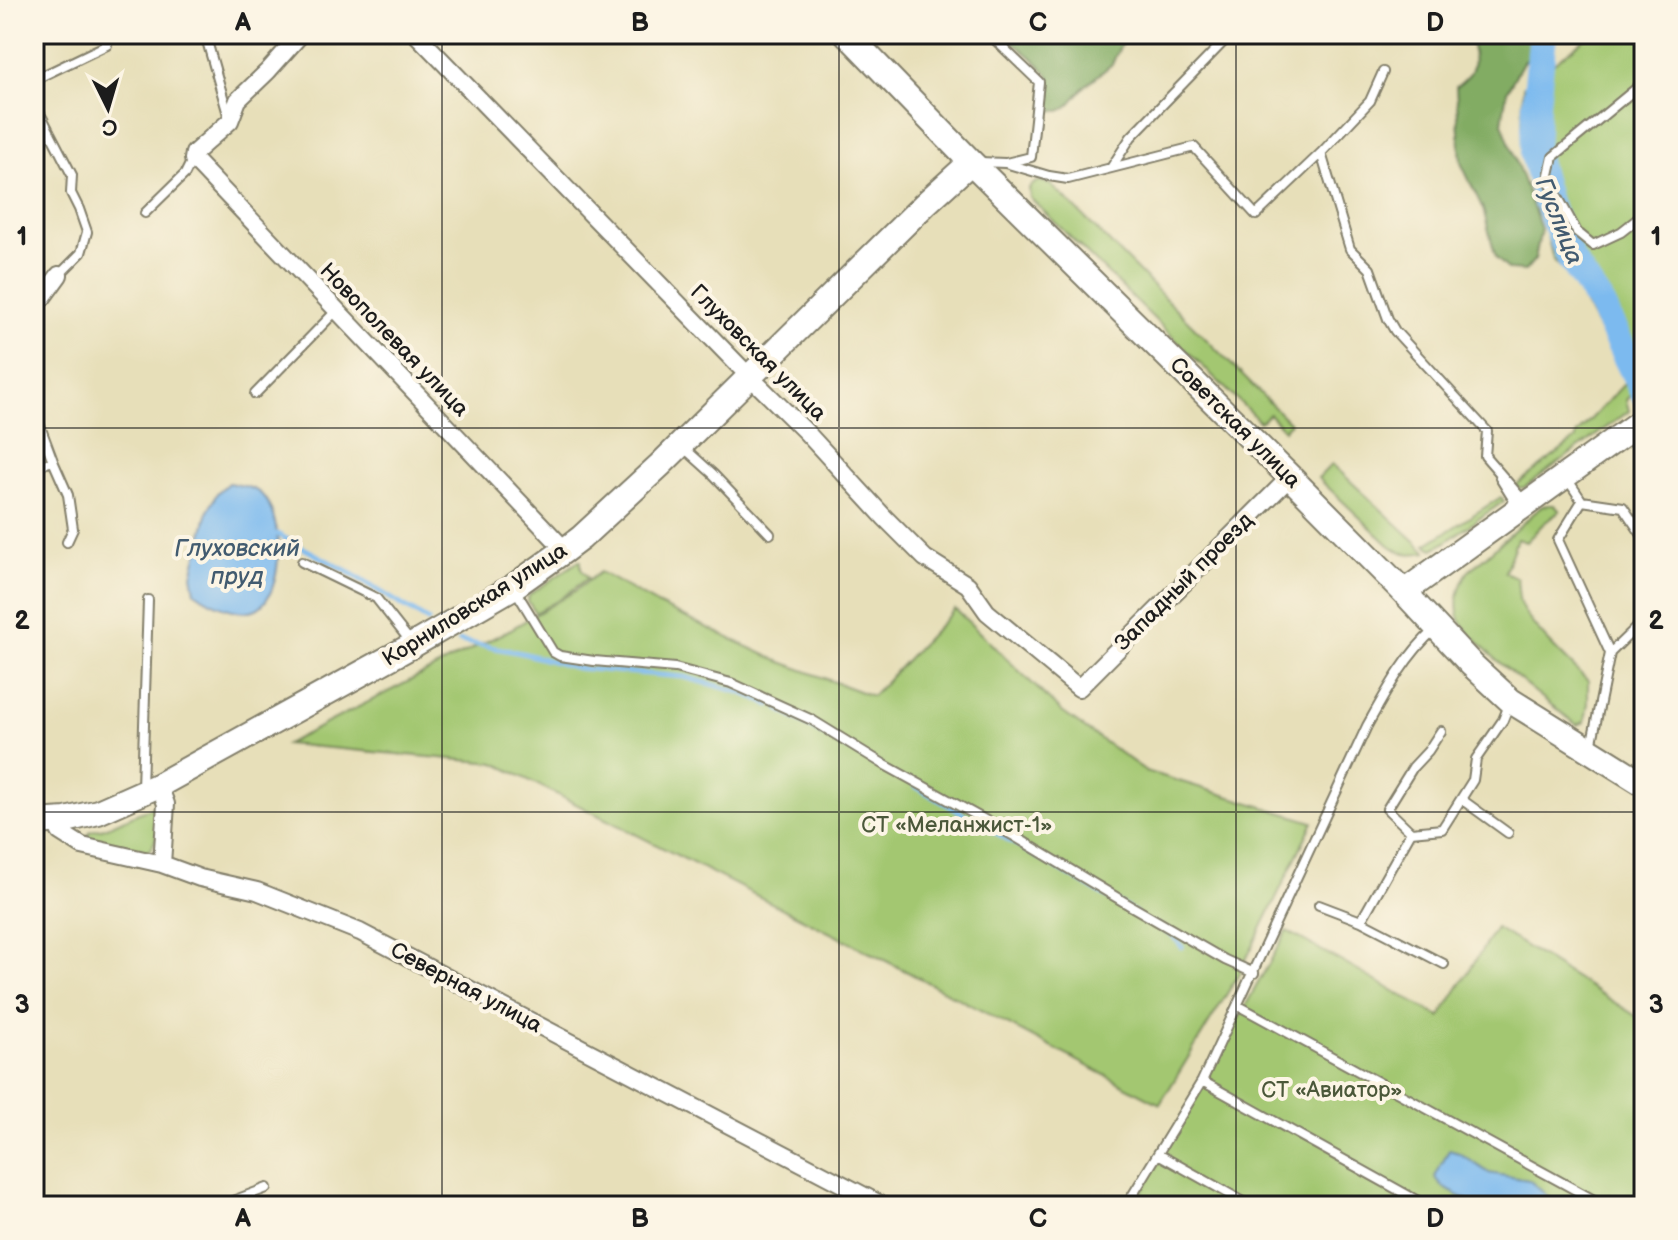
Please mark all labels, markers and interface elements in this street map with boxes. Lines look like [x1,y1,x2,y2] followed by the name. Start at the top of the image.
[234,8,251,39] text: A
[631,8,649,39] text: B
[1029,8,1047,39] text: C
[1426,8,1444,39] text: D
[68,68,148,148] north arrow
[101,112,118,141] text: С
[1528,173,1590,269] water label: Гуслица
[17,222,27,253] text: 1
[1651,222,1661,253] text: 1
[314,258,474,422] street label: Новополевая улица
[684,279,832,427] street label: Глуховская улица
[1164,352,1306,494] street label: Советская улица
[1109,507,1259,657] street label: Западный проезд
[174,534,300,591] water label: Глуховский пруд
[378,537,572,673] street label: Корниловская улица
[14,606,30,637] text: 2
[1648,606,1664,637] text: 2
[861,812,1053,839] park label: СТ «Меланжист-1»
[386,937,546,1039] street label: Северная улица
[14,990,30,1021] text: 3
[1648,990,1664,1021] text: 3
[1261,1077,1403,1104] park label: СТ «Авиатор»
[234,1204,251,1235] text: A
[631,1204,649,1235] text: B
[1029,1204,1047,1235] text: C
[1426,1204,1444,1235] text: D

